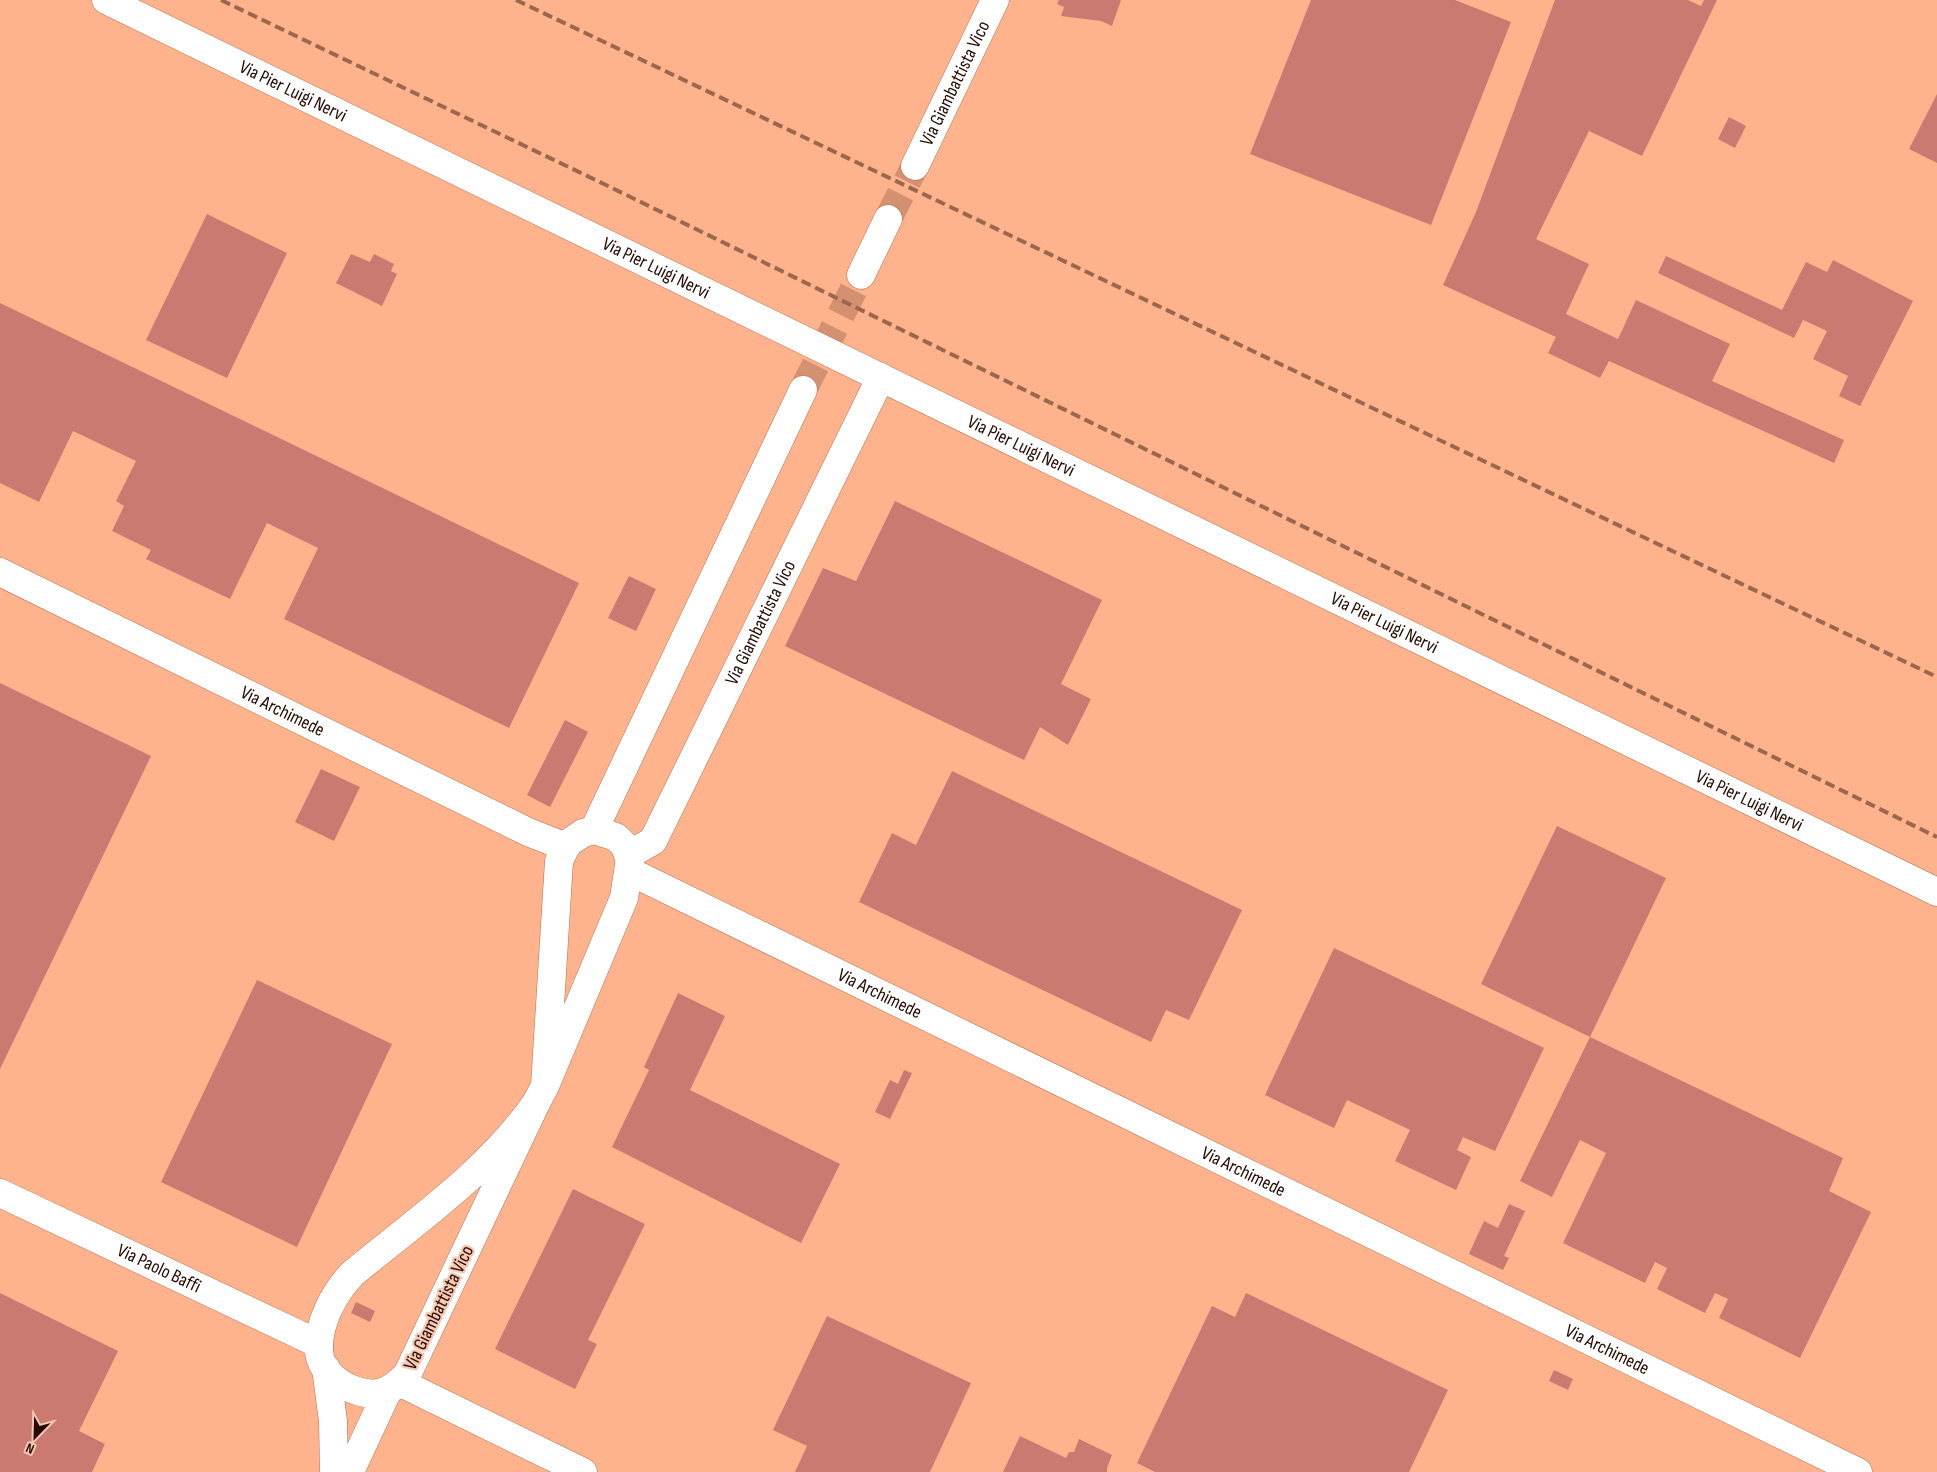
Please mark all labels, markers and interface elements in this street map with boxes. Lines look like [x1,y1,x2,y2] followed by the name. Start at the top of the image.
[915,17,995,149] street label: Via Giambattista Vico
[235,55,350,127] street label: Via Pier Luigi Nervi
[599,232,714,304] street label: Via Pier Luigi Nervi
[964,410,1079,482] street label: Via Pier Luigi Nervi
[720,557,801,689] street label: Via Giambattista Vico
[1327,587,1442,659] street label: Via Pier Luigi Nervi
[237,681,328,742] street label: Via Archimede
[1692,765,1807,836] street label: Via Pier Luigi Nervi
[834,963,925,1024] street label: Via Archimede
[1198,1141,1289,1202] street label: Via Archimede
[113,1239,205,1298] street label: Via Paolo Baffi
[399,1242,479,1374] street label: Via Giambattista Vico
[1561,1319,1653,1380] street label: Via Archimede
[10,1412,60,1462] north arrow
[23,1439,37,1458] text: N

